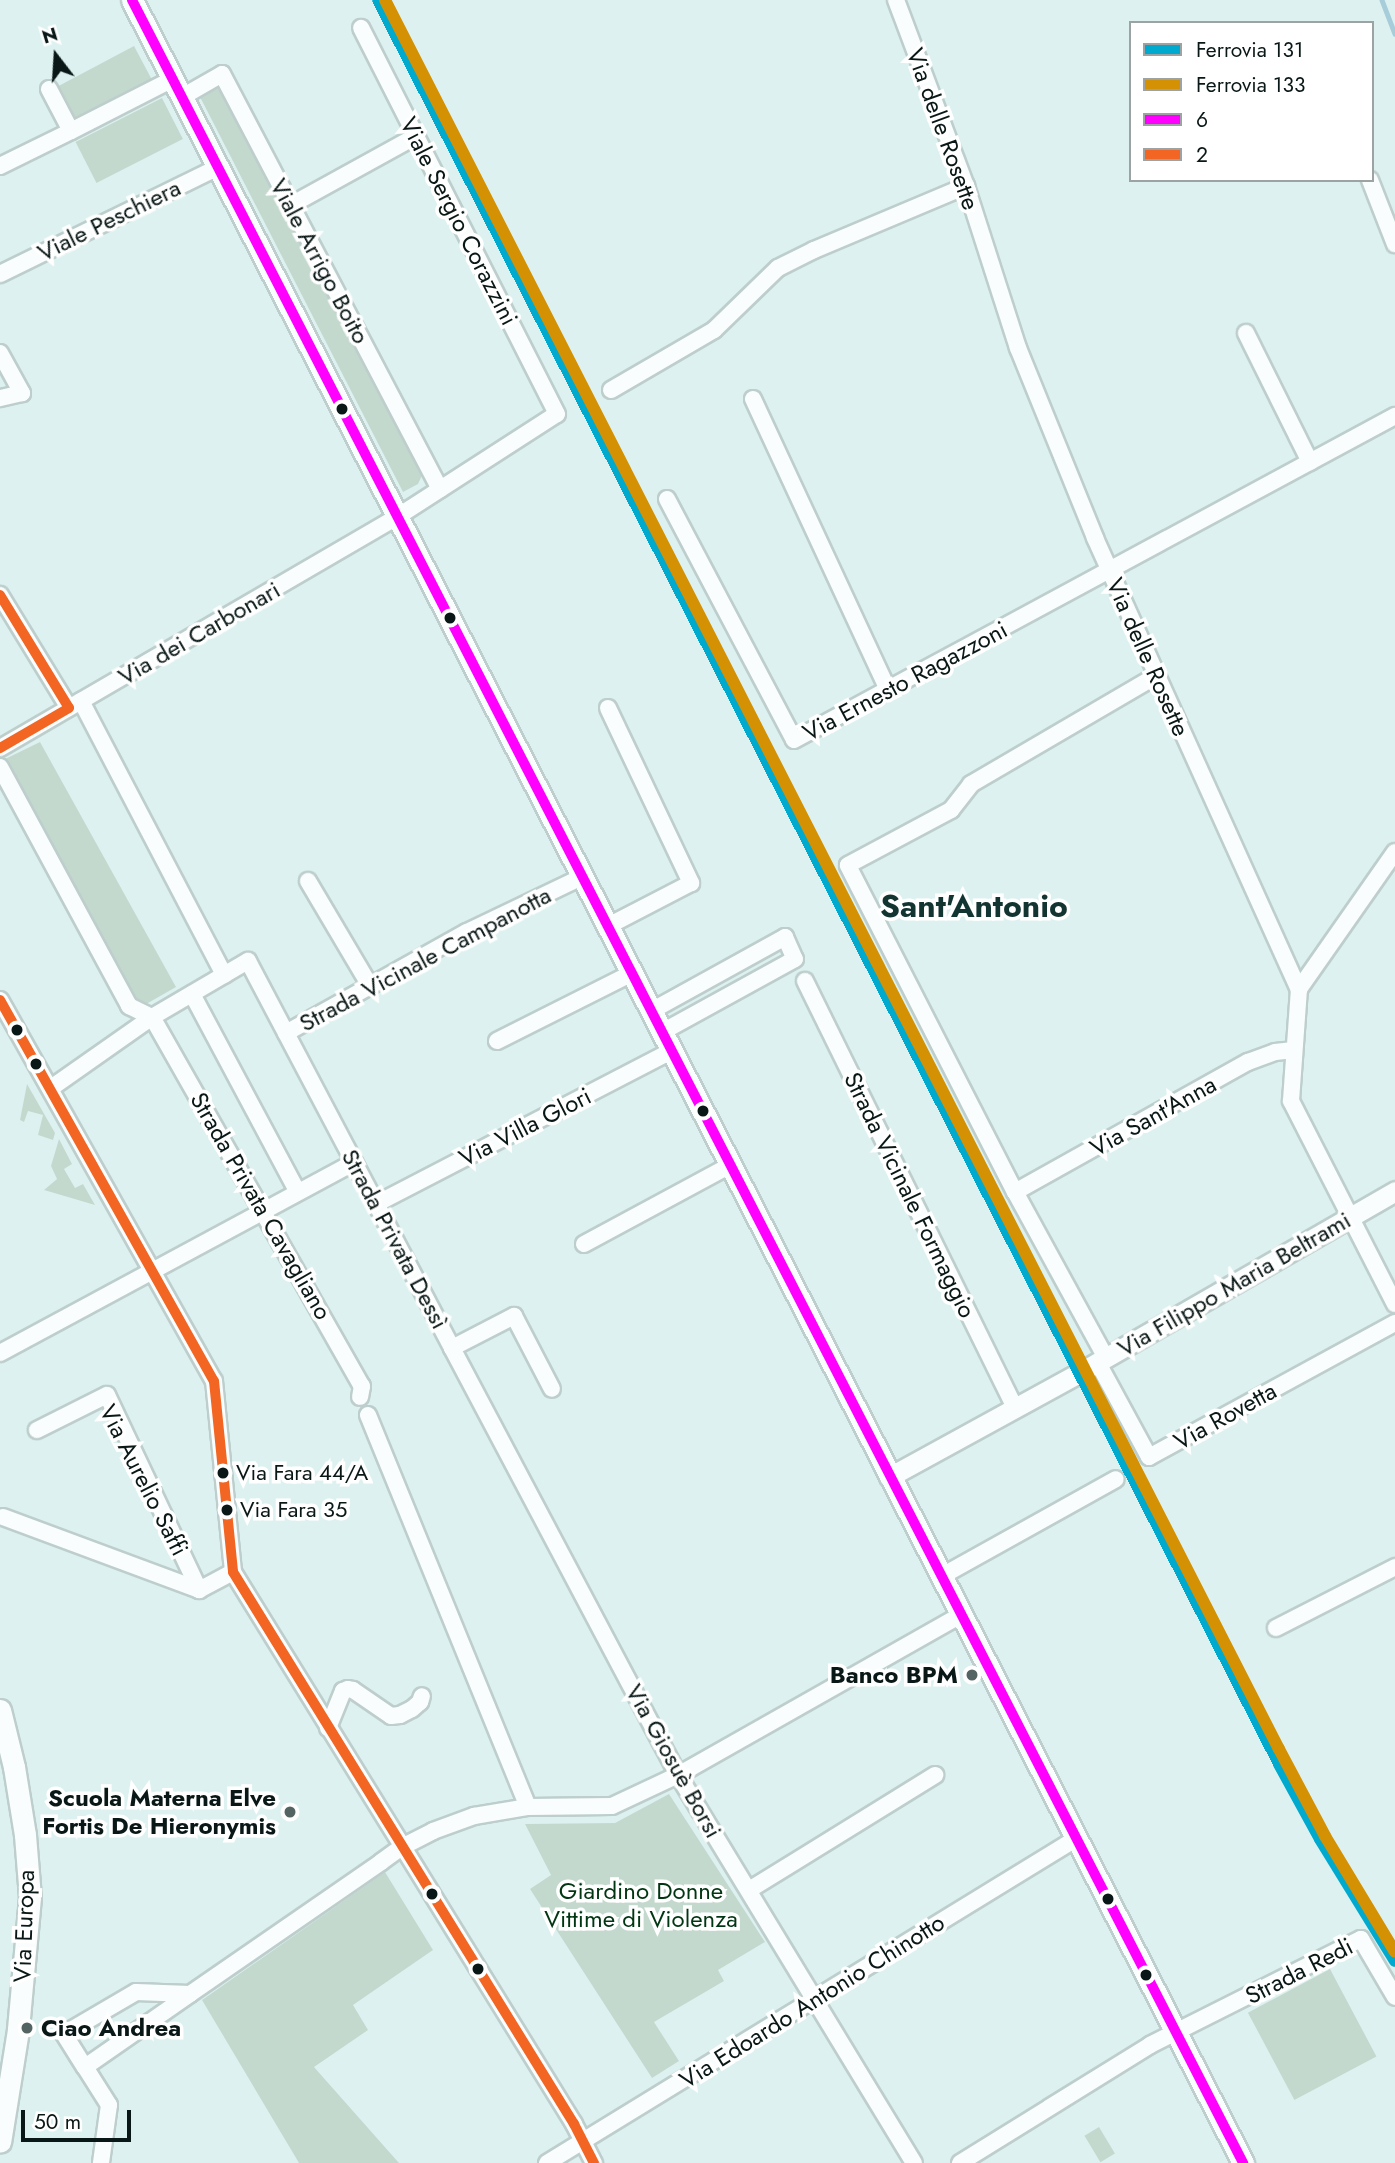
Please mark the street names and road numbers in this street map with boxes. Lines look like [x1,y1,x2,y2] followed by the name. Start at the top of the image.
[900,44,986,214] street label: Via delle Rosette
[394,112,524,330] street label: Viale Sergio Corazzini
[33,173,185,267] street label: Viale Peschiera
[264,174,376,348] street label: Viale Arrigo Boito
[1100,574,1196,740] street label: Via delle Rosette
[113,575,285,691] street label: Via dei Carbonari
[798,615,1012,747] street label: Via Ernesto Ragazzoni
[294,880,556,1038] street label: Strada Vicinale Campanotta
[838,1067,982,1323] street label: Strada Vicinale Formaggio
[1085,1070,1221,1162] street label: Via Sant'Anna
[454,1081,596,1173] street label: Via Villa Glori
[184,1087,338,1325] street label: Strada Privata Cavagliano
[336,1144,454,1334] street label: Strada Privata Dessì
[1112,1205,1356,1363] street label: Via Filippo Maria Beltrami
[1169,1376,1281,1456] street label: Via Rovetta
[94,1400,194,1560] street label: Via Aurelio Saffi
[620,1679,728,1843] street label: Via Giosuè Borsi
[8,1869,40,1983] street label: Via Europa
[674,1908,950,2094] street label: Via Edoardo Antonio Chinotto
[1240,1932,1358,2010] street label: Strada Redi

